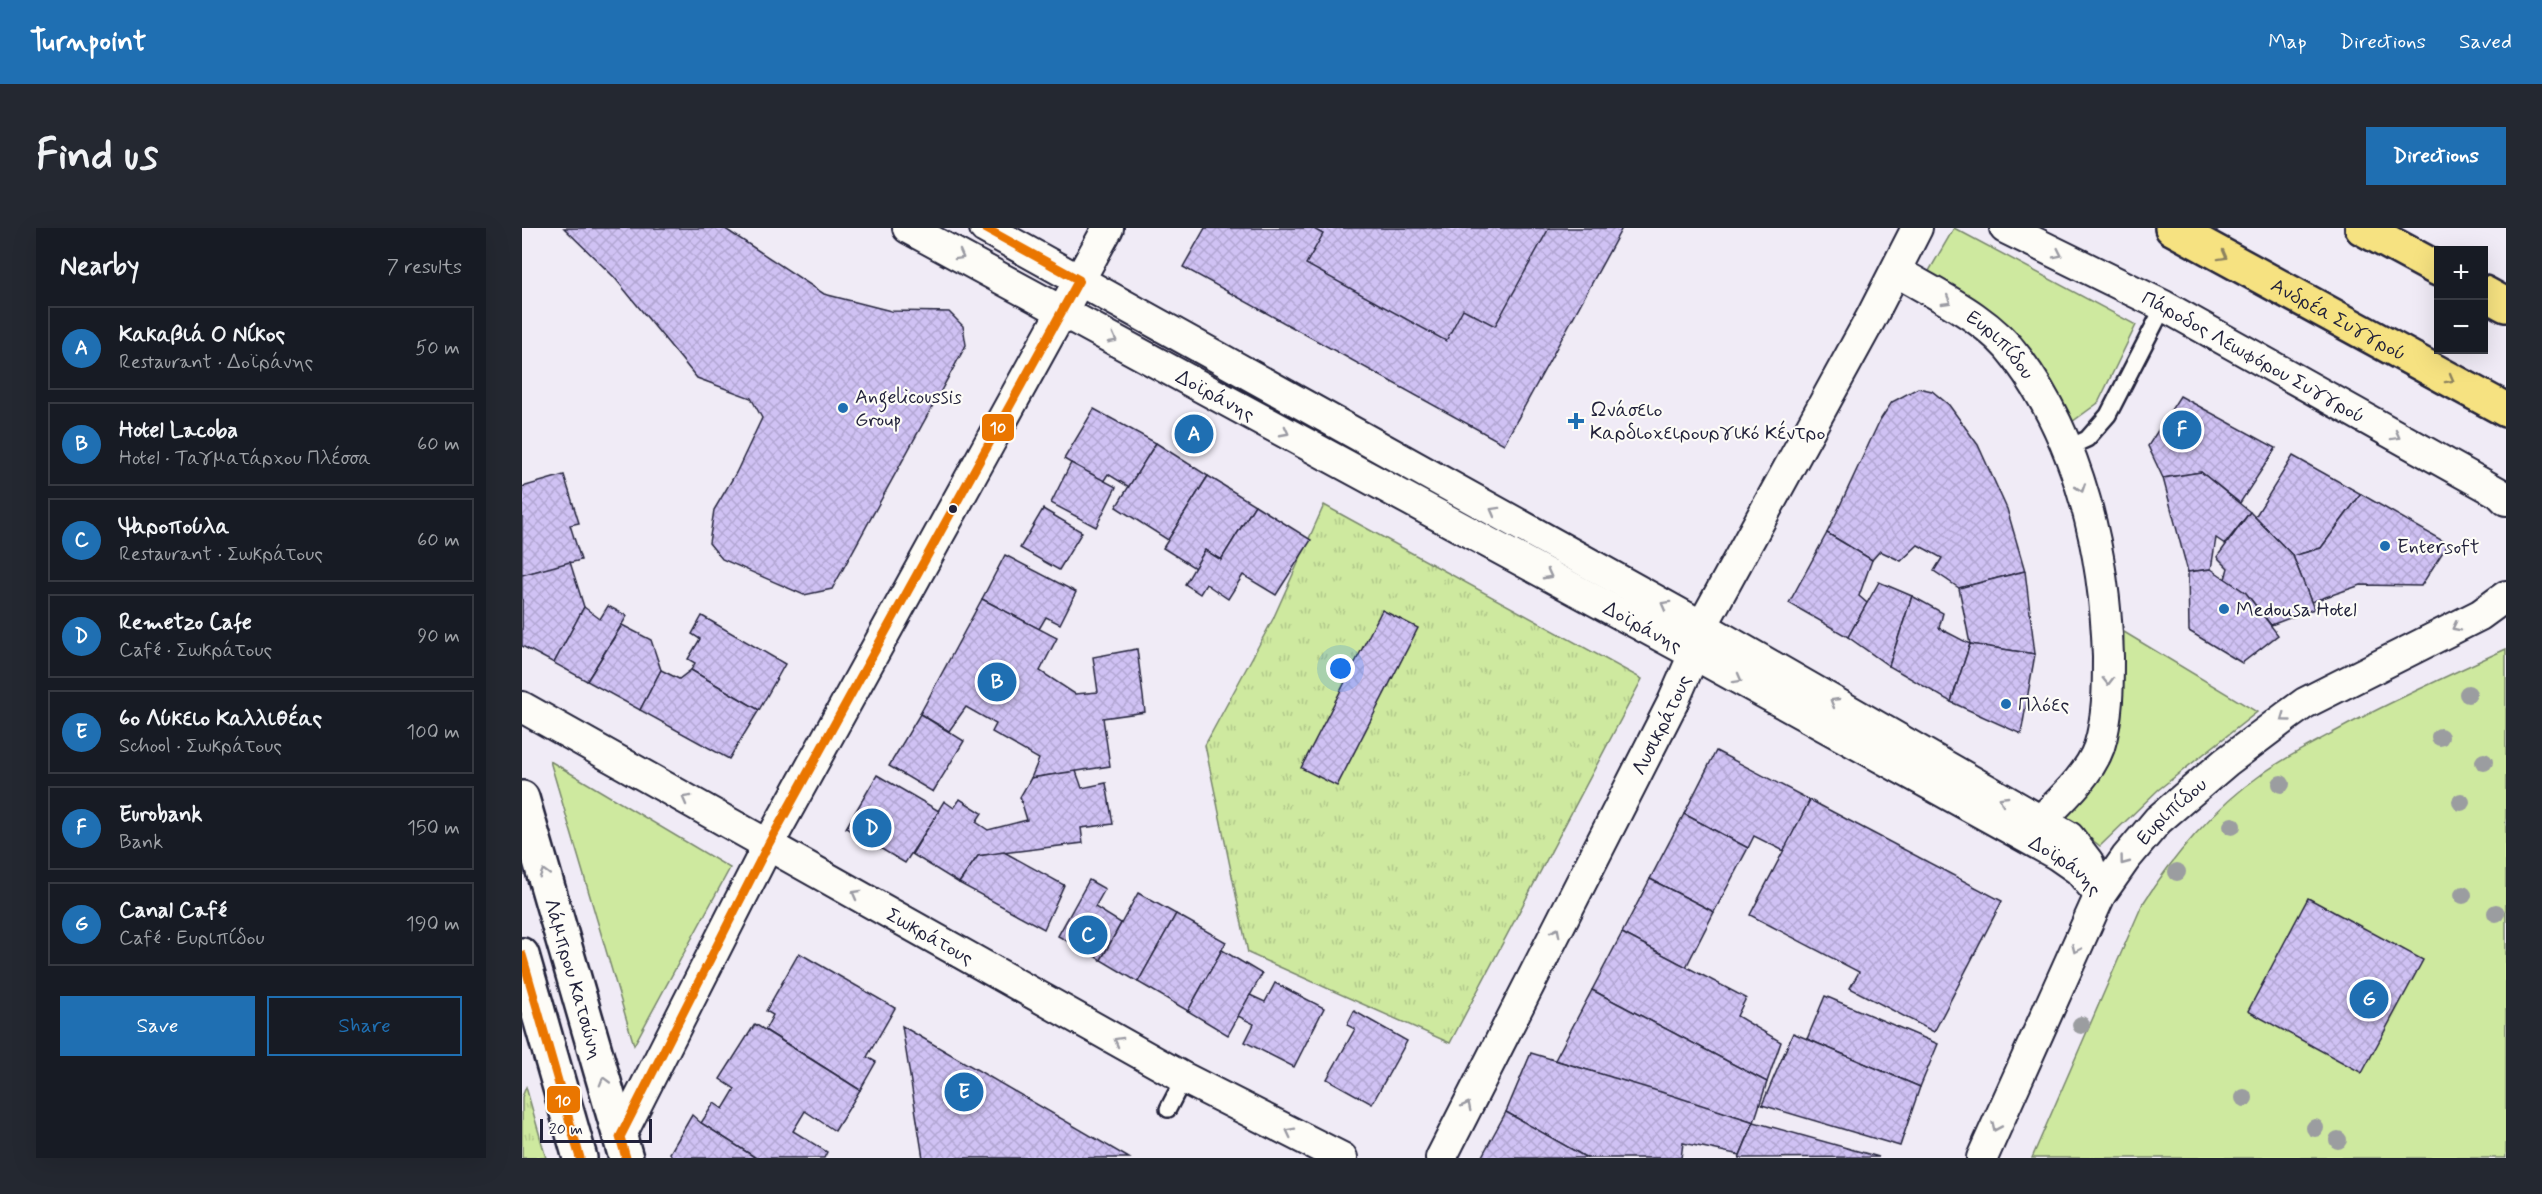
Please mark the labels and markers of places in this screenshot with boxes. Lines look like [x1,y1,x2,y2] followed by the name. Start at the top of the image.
[855,384,962,434] place label: Angelicoussis Group
[1590,397,1826,447] place label: Ωνάσειο Καρδιοχειρουργικό Κέντρο
[836,401,850,415] marker: Angelicoussis Group
[2162,408,2202,452] pin: F
[1174,412,1214,456] pin: A
[1567,412,1585,430] marker: Ωνάσειο Καρδιοχειρουργικό Κέντρο
[947,503,959,515] unlabelled marker
[2397,534,2479,561] place label: Entersoft
[2378,539,2392,553] marker: Entersoft
[2236,597,2357,624] place label: Medousa Hotel
[2217,602,2231,616] marker: Medousa Hotel
[978,660,1016,704] pin: B
[2018,692,2069,719] place label: Πλόες
[1999,697,2013,711] marker: Πλόες
[852,806,892,850] pin: D
[1068,912,1108,958] pin: C
[2350,976,2388,1022] pin: G
[944,1070,984,1114] pin: E

